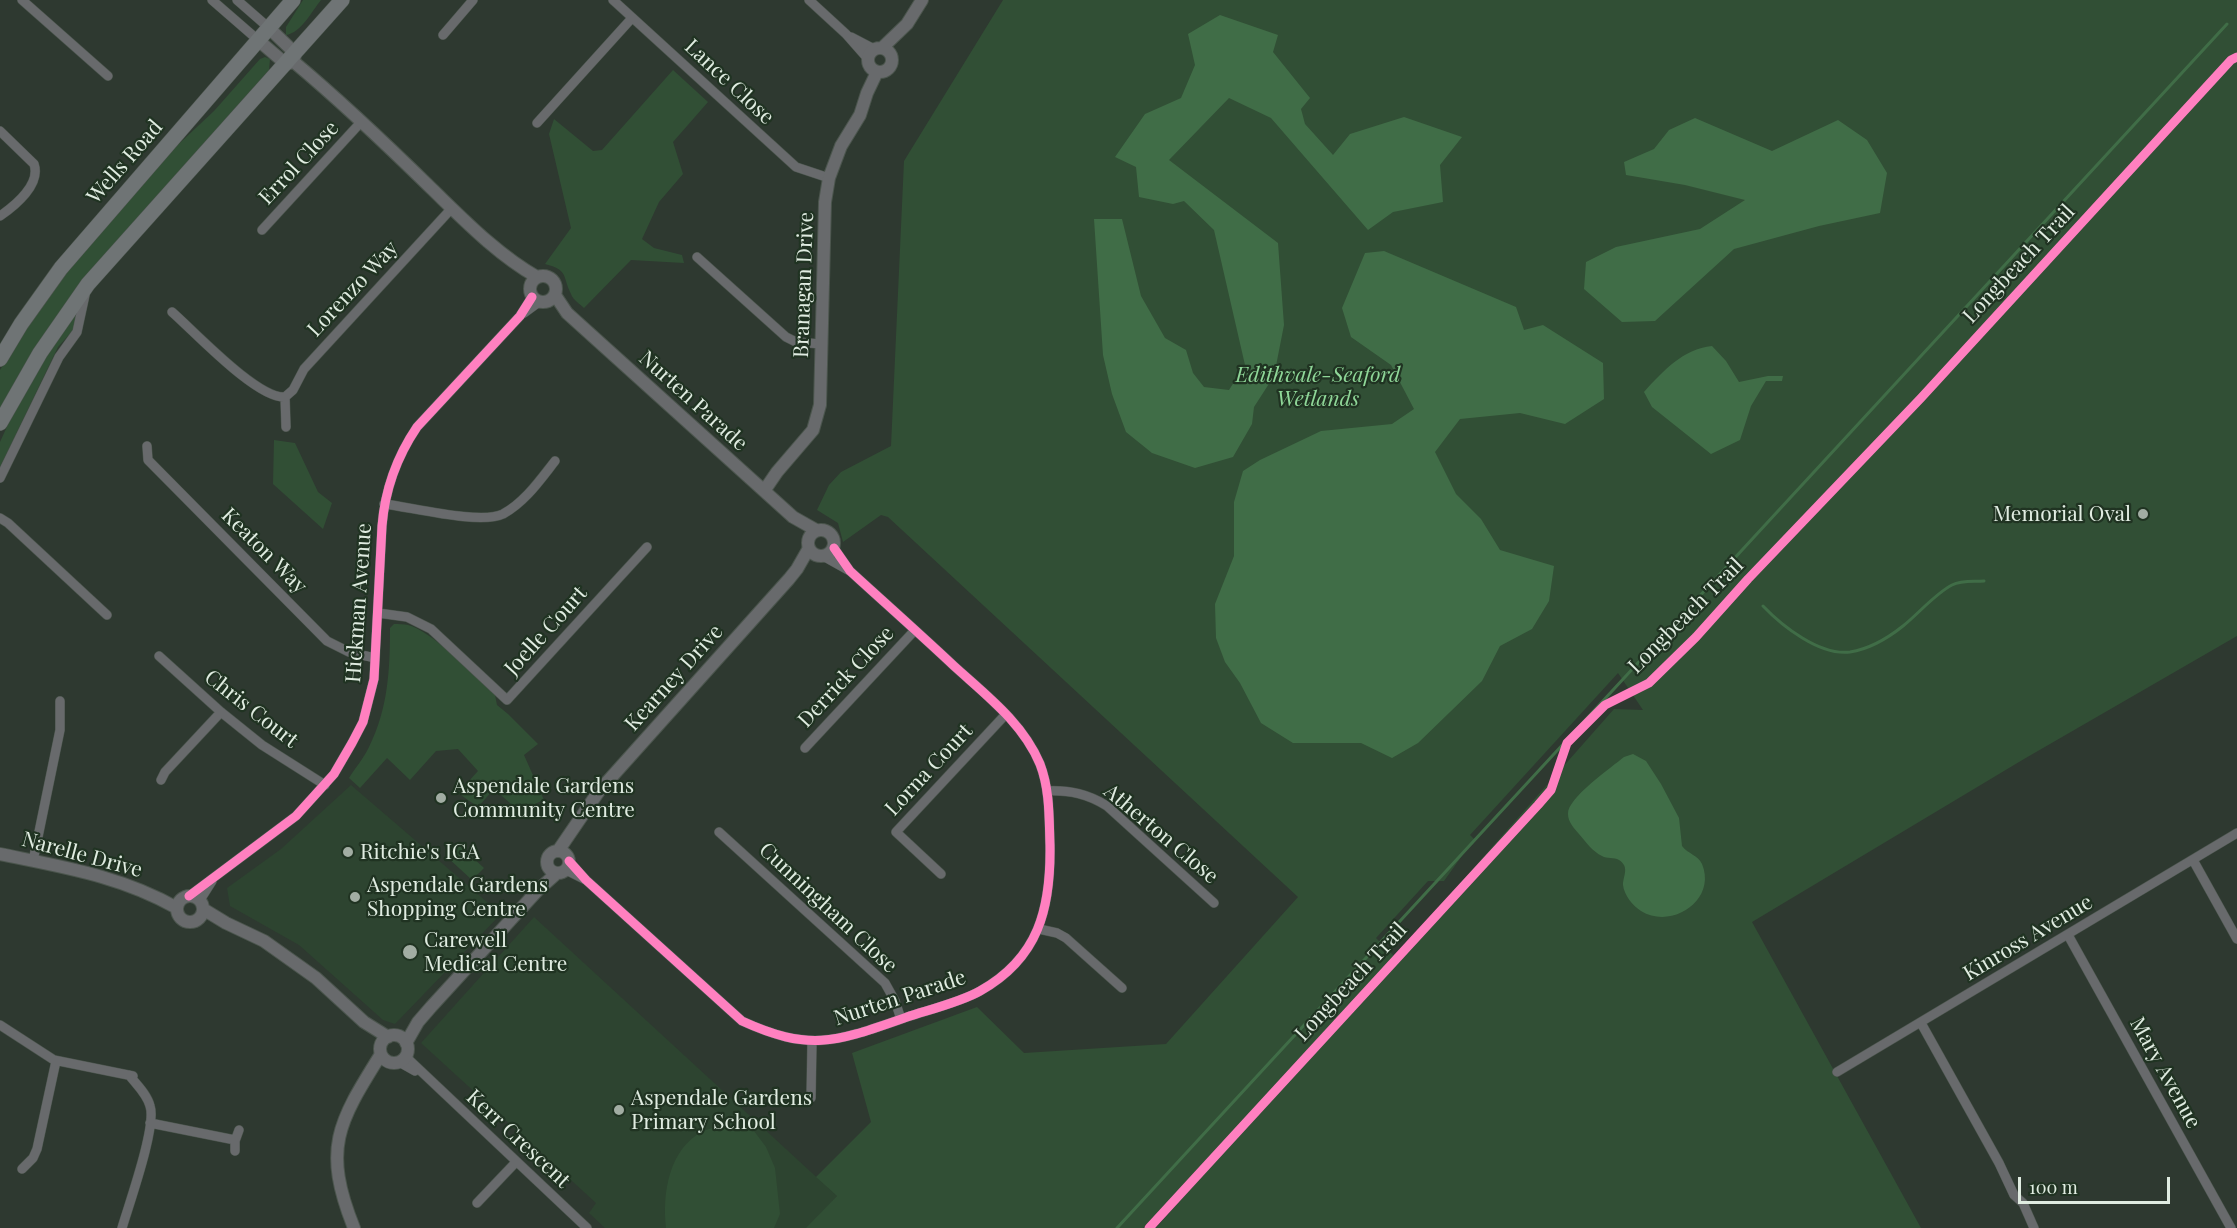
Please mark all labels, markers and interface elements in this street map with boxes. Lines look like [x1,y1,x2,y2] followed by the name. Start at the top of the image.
[679,34,779,130] street label: Lance Close
[82,115,168,209] street label: Wells Road
[254,116,344,210] street label: Errol Close
[1958,199,2080,329] street label: Longbeach Trail
[789,211,819,359] street label: Branagan Drive
[302,236,404,342] street label: Lorenzo Way
[634,346,752,456] street label: Nurten Parade
[1236,362,1400,412] park label: Edithvale-Seaford Wetlands
[1993,501,2131,527] place label: Memorial Oval
[216,503,312,599] street label: Keaton Way
[2136,507,2150,521] marker: Memorial Oval
[341,522,377,684] street label: Hickman Avenue
[1623,553,1749,679] street label: Longbeach Trail
[499,581,593,681] street label: Joelle Court
[620,620,728,736] street label: Kearney Drive
[793,621,899,733] street label: Derrick Close
[199,665,303,753] street label: Chris Court
[880,719,978,821] street label: Lorna Court
[453,773,635,823] place label: Aspendale Gardens Community Centre
[1099,779,1223,889] street label: Atherton Close
[434,791,448,805] marker: Aspendale Gardens Community Centre
[19,827,145,883] street label: Narelle Drive
[754,837,902,979] street label: Cunningham Close
[360,839,480,865] place label: Ritchie's IGA
[341,845,355,859] marker: Ritchie's IGA
[367,872,548,922] place label: Aspendale Gardens Shopping Centre
[348,890,362,904] marker: Aspendale Gardens Shopping Centre
[1959,890,2097,986] street label: Kinross Avenue
[1290,917,1412,1047] street label: Longbeach Trail
[424,927,567,977] place label: Carewell Medical Centre
[401,943,419,961] marker: Carewell Medical Centre
[831,965,969,1031] street label: Nurten Parade
[2124,1013,2206,1133] street label: Mary Avenue
[461,1085,575,1193] street label: Kerr Crescent
[631,1085,812,1135] place label: Aspendale Gardens Primary School
[612,1103,626,1117] marker: Aspendale Gardens Primary School
[2021,1165,2172,1203] scale bar
[2029,1175,2078,1199] text: 100 m

